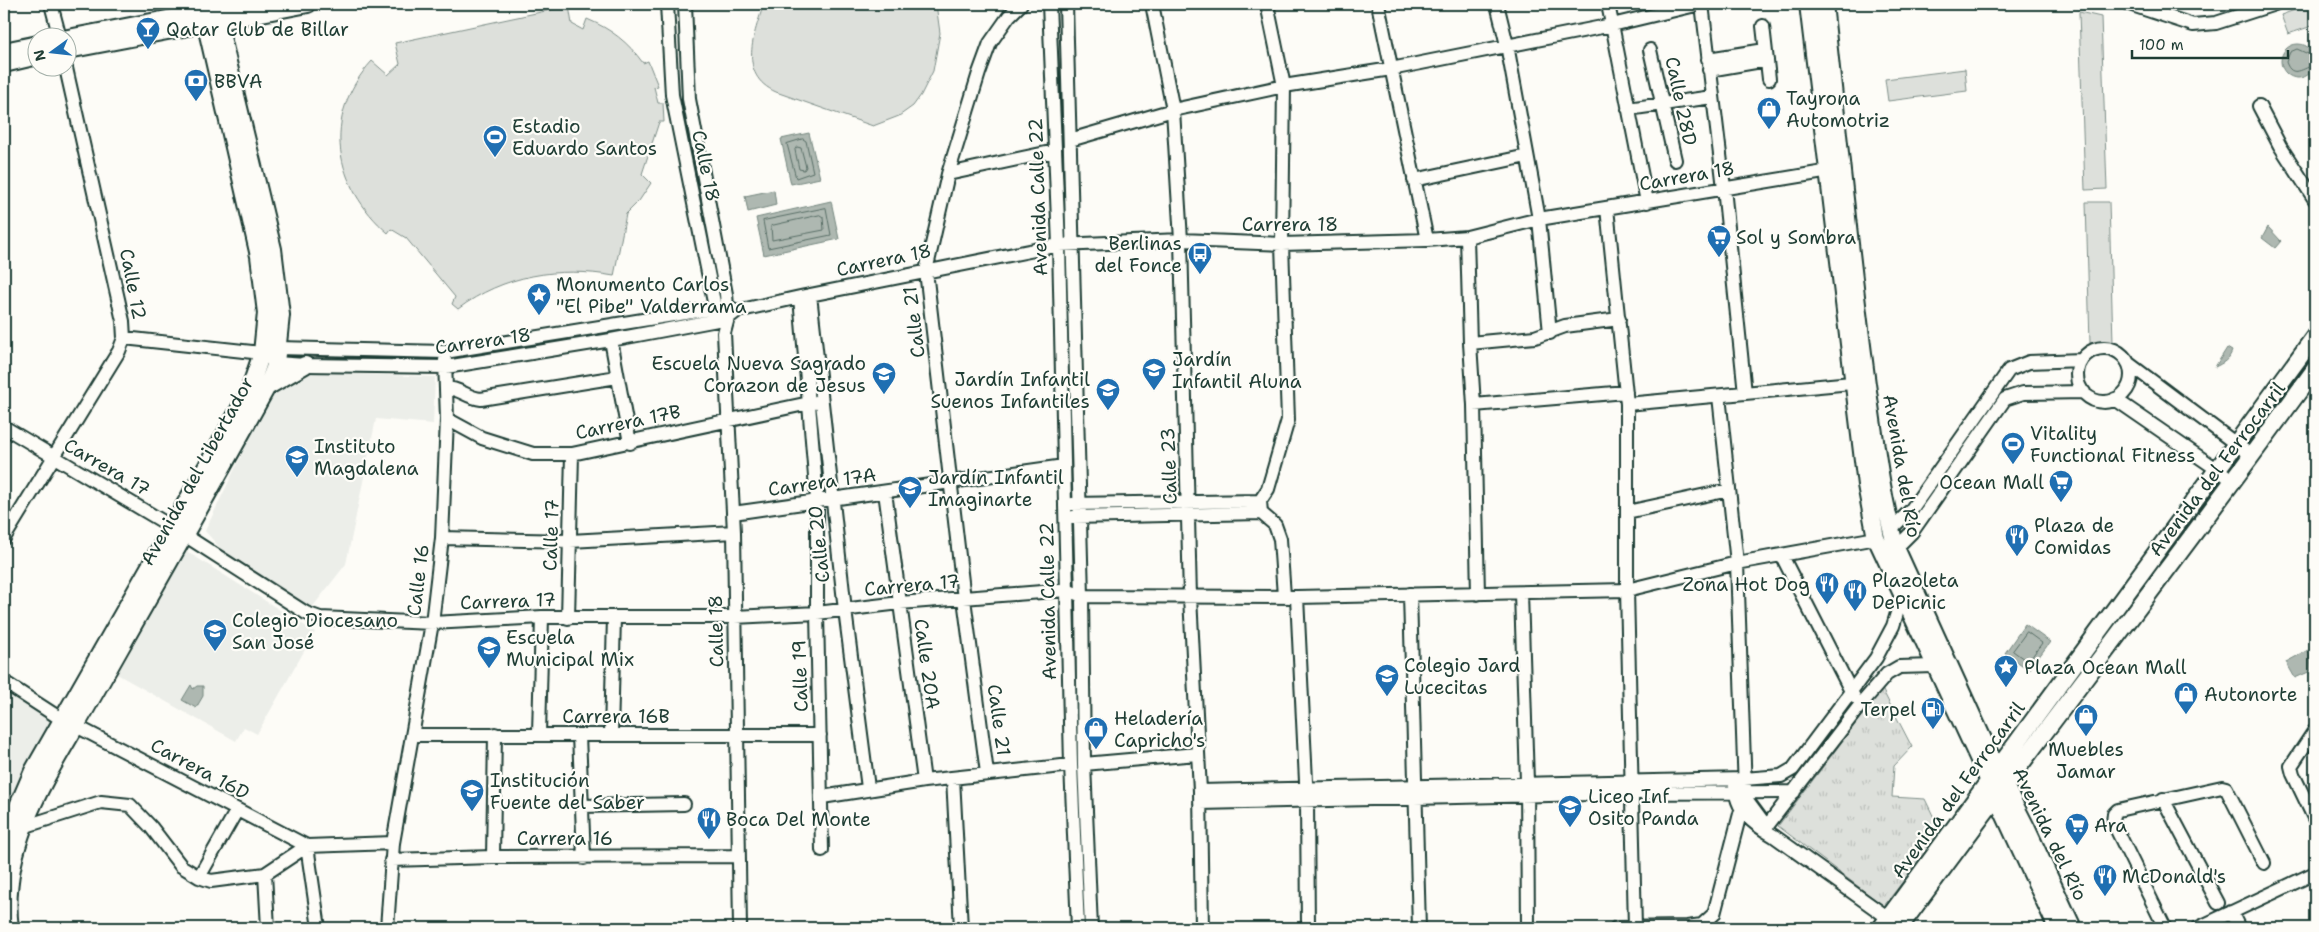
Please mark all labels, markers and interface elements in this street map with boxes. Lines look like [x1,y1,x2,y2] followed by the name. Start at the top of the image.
[135,16,161,50] bar icon: Qatar Club de Billar
[166,17,349,42] place label: Qatar Club de Billar
[28,28,78,78] north arrow
[2132,28,2288,60] scale bar
[2139,35,2184,55] text: 100 m
[29,48,50,63] text: N
[1659,54,1703,148] street label: Calle 28D
[183,68,209,102] bank icon: BBVA
[214,69,263,94] place label: BBVA
[1786,86,1890,133] place label: Tayrona Automotriz
[1756,96,1782,130] shop icon: Tayrona Automotriz
[512,114,657,161] place label: Estadio Eduardo Santos
[1023,118,1053,276] street label: Avenida Calle 22
[482,124,508,158] sports icon: Estadio Eduardo Santos
[686,128,726,204] street label: Calle 18
[1637,155,1737,197] street label: Carrera 18
[1242,212,1338,237] street label: Carrera 18
[1706,224,1732,258] supermarket icon: Sol y Sombra
[1736,225,1856,250] place label: Sol y Sombra
[1094,231,1182,278] place label: Berlinas del Fonce
[834,238,934,282] street label: Carrera 18
[1187,241,1213,275] bus stop icon: Berlinas del Fonce
[114,246,152,322] street label: Calle 12
[556,272,747,319] place label: Monumento Carlos "El Pibe" Valderrama
[526,282,552,316] place icon: Monumento Carlos "El Pibe" Valderrama
[897,285,931,359] street label: Calle 21
[433,322,533,360] street label: Carrera 18
[1172,347,1302,394] place label: Jardín Infantil Aluna
[651,351,866,398] place label: Escuela Nueva Sagrado Corazon de Jesus
[1141,357,1167,391] school or university icon: Jardín Infantil Aluna
[871,361,897,395] school or university icon: Escuela Nueva Sagrado Corazon de Jesus
[930,367,1090,414] place label: Jardín Infantil Suenos Infantiles
[135,372,259,570] street label: Avenida del Libertador
[1095,377,1121,411] school or university icon: Jardín Infantil Suenos Infantiles
[2143,377,2291,561] street label: Avenida del Ferrocarril
[1877,392,1927,540] street label: Avenida del Río
[573,399,683,445] street label: Carrera 17B
[2030,421,2195,468] place label: Vitality Functional Fitness
[1155,427,1183,505] street label: Calle 23
[2000,431,2026,465] sports icon: Vitality Functional Fitness
[59,432,155,502] street label: Carrera 17
[314,434,419,481] place label: Instituto Magdalena
[284,444,310,478] school or university icon: Instituto Magdalena
[766,462,878,502] street label: Carrera 17A
[928,465,1064,512] place label: Jardín Infantil Imaginarte
[2048,469,2074,503] supermarket icon: Ocean Mall
[1939,470,2044,495] place label: Ocean Mall
[897,475,923,509] school or university icon: Jardín Infantil Imaginarte
[537,499,565,571] street label: Calle 17
[803,504,835,584] street label: Calle 20
[2034,513,2114,560] place label: Plaza de Comidas
[1034,522,1062,680] street label: Avenida Calle 22
[2004,523,2030,557] restaurant icon: Plaza de Comidas
[401,543,435,617] street label: Calle 16
[863,568,961,602] street label: Carrera 17
[1872,568,1959,615] place label: Plazoleta DePicnic
[1814,571,1840,605] restaurant icon: Zona Hot Dog
[1682,572,1810,597] place label: Zona Hot Dog
[1842,578,1868,612] restaurant icon: Plazoleta DePicnic
[460,587,556,615] street label: Carrera 17
[703,594,729,668] street label: Calle 18
[232,608,398,655] place label: Colegio Diocesano San José
[908,617,946,711] street label: Calle 20A
[202,618,228,652] school or university icon: Colegio Diocesano San José
[506,625,634,672] place label: Escuela Municipal Mix
[476,635,502,669] school or university icon: Escuela Municipal Mix
[786,640,814,712] street label: Calle 19
[1404,653,1520,700] place label: Colegio Jard Lucecitas
[1993,654,2019,688] place icon: Plaza Ocean Mall
[2024,655,2187,680] place label: Plaza Ocean Mall
[1374,663,1400,697] school or university icon: Colegio Jard Lucecitas
[2173,681,2199,715] shop icon: Autonorte
[2204,682,2298,707] place label: Autonorte
[982,683,1016,757] street label: Calle 21
[1920,696,1946,730] fuel station icon: Terpel
[1861,697,1916,722] place label: Terpel
[1886,697,2031,883] street label: Avenida del Ferrocarril
[2073,703,2099,737] shop icon: Muebles Jamar
[562,704,670,729] street label: Carrera 16B
[1114,706,1205,753] place label: Heladería Capricho's
[1083,716,1109,750] shop icon: Heladería Capricho's
[146,733,254,805] street label: Carrera 16D
[2048,737,2124,784] place label: Muebles Jamar
[2007,763,2093,905] street label: Avenida del Río
[490,768,645,815] place label: Institución Fuente del Saber
[459,778,485,812] school or university icon: Institución Fuente del Saber
[1588,784,1699,831] place label: Liceo Inf Osito Panda
[1557,794,1583,828] school or university icon: Liceo Inf Osito Panda
[696,806,722,840] restaurant icon: Boca Del Monte
[726,807,871,832] place label: Boca Del Monte
[2064,812,2090,846] supermarket icon: Ara
[2094,813,2127,838] place label: Ara
[517,826,613,851] street label: Carrera 16
[2092,863,2118,897] restaurant icon: McDonald's
[2122,864,2226,889] place label: McDonald's

